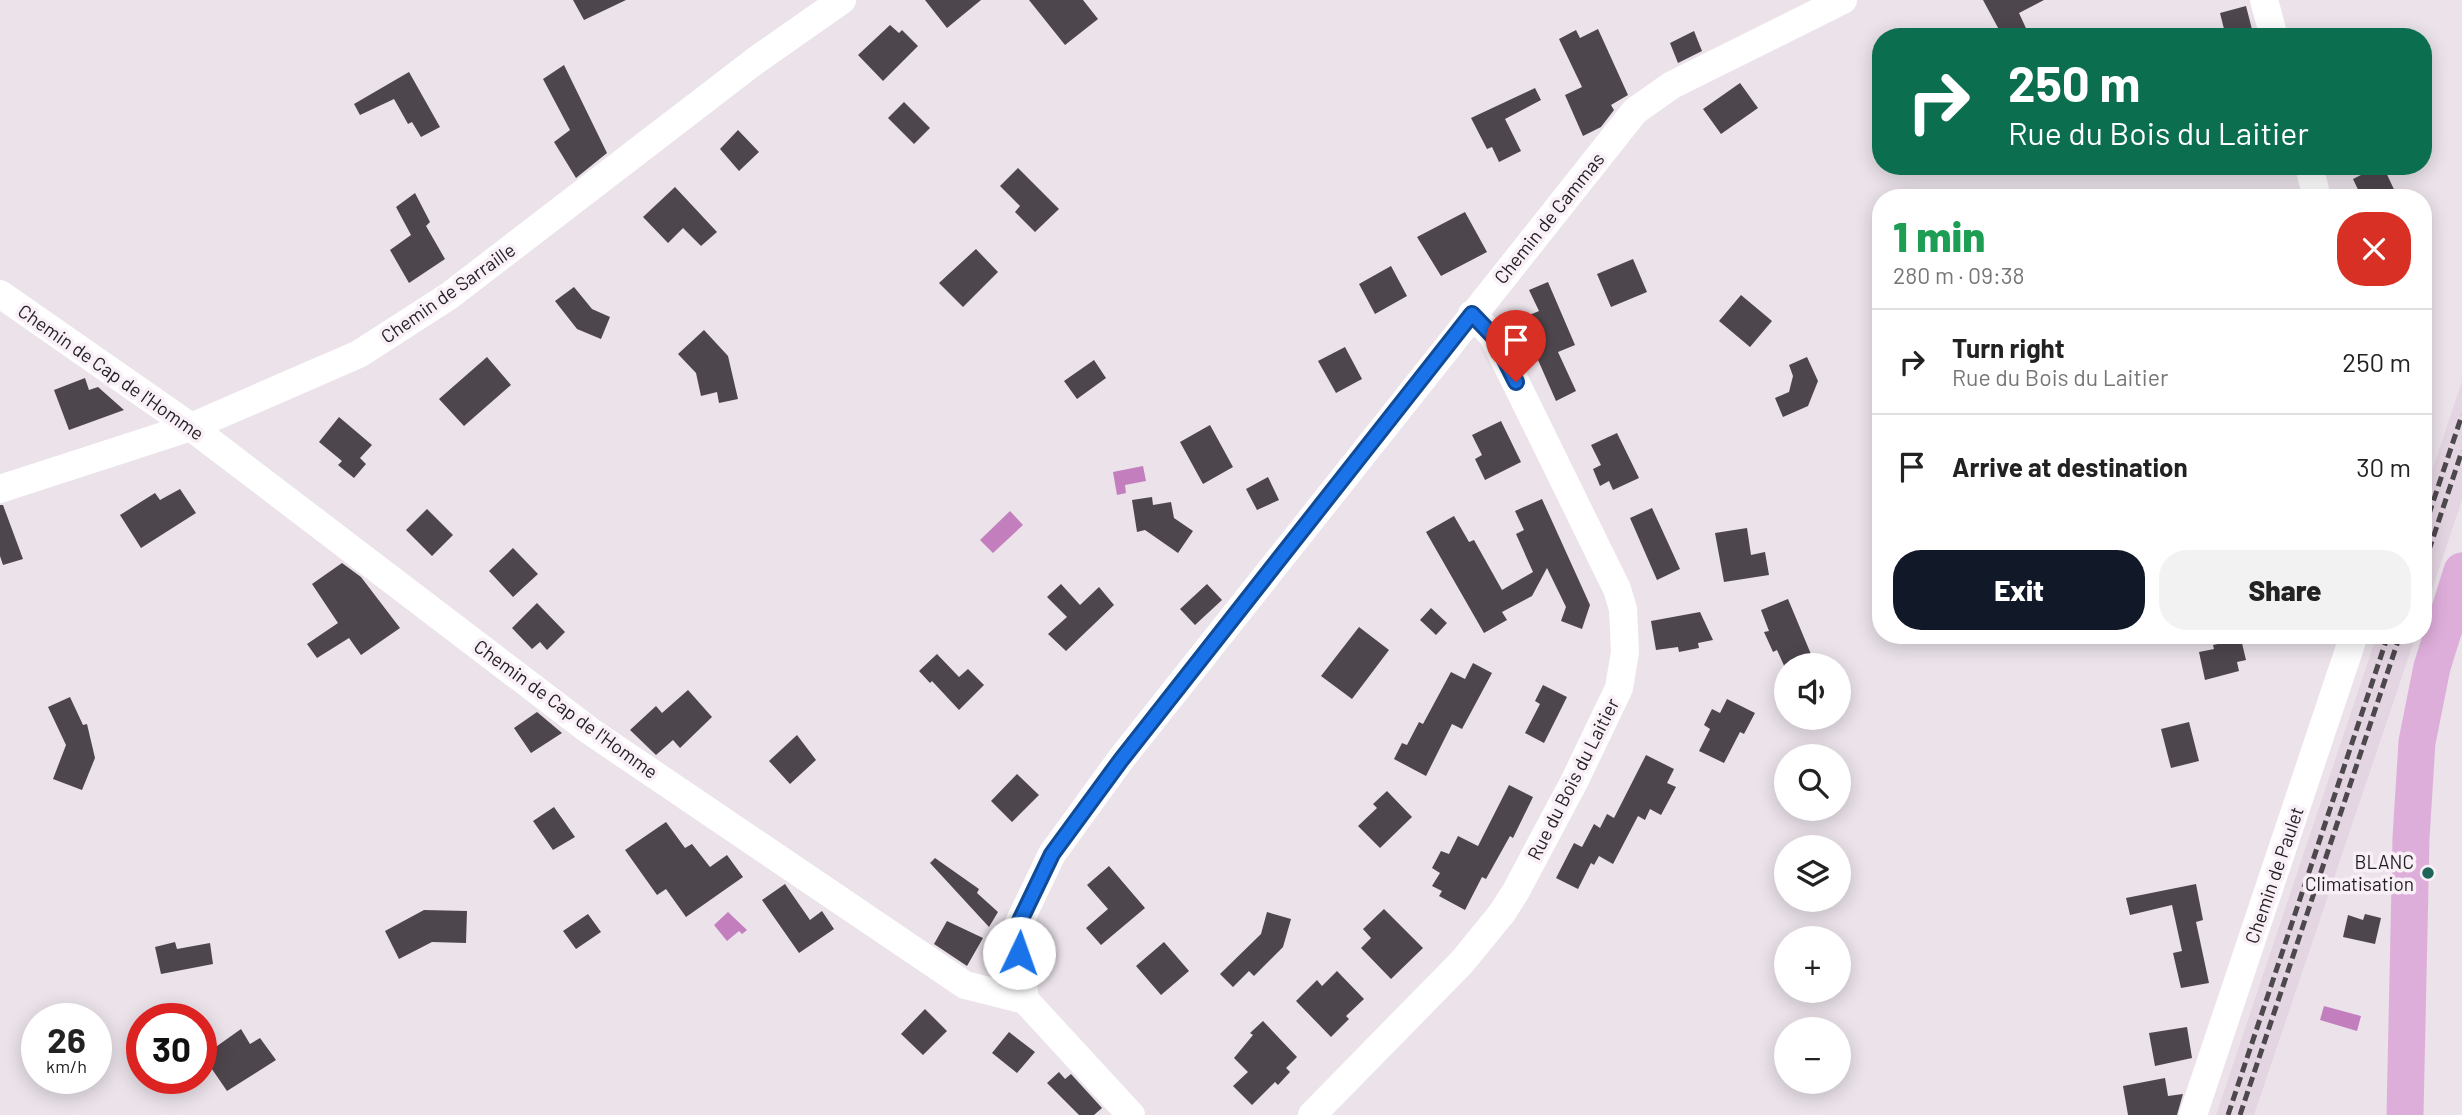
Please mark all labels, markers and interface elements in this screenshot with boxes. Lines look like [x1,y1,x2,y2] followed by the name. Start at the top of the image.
[2008,53,2141,112] text: 250 m
[1893,56,1984,147] icon: right
[2008,113,2309,151] text: Rue du Bois du Laitier
[1489,147,1609,288] street label: Chemin de Cammas
[1893,210,1985,260] text: 1 min
[2337,212,2411,286] button: close
[376,238,519,348] street label: Chemin de Sarraille
[1893,261,2025,289] text: 280 m · 09:38
[14,299,209,445] street label: Chemin de Cap de l'Homme
[1486,310,1546,382] pin
[1497,321,1535,359] icon: arrive
[1952,332,2065,363] text: Turn right
[1893,343,1931,381] icon: right
[2342,346,2411,377] text: 250 m
[1952,363,2168,391] text: Rue du Bois du Laitier
[1893,448,1931,486] icon: arrive
[1952,451,2188,482] text: Arrive at destination
[2356,451,2411,482] text: 30 m
[1893,550,2145,630] button: Exit
[2159,550,2411,630] button: Share
[470,634,663,783] street label: Chemin de Cap de l'Homme
[1774,653,1851,1094] map controls
[1774,653,1851,730] button: sound
[1522,694,1623,864] street label: Rue du Bois du Laitier
[1774,744,1851,821] button: search
[2239,803,2308,946] street label: Chemin de Paulet
[1774,835,1851,912] button: layers
[2305,850,2414,895] place label: BLANC Climatisation
[2420,865,2436,881] marker: BLANC Climatisation
[982,916,1056,990] position arrow
[1774,926,1851,1003] button: +
[126,1003,217,1094] speed limit sign: 30
[1774,1017,1851,1094] button: −
[47,1018,86,1060] text: 26
[46,1055,87,1077] text: km/h

